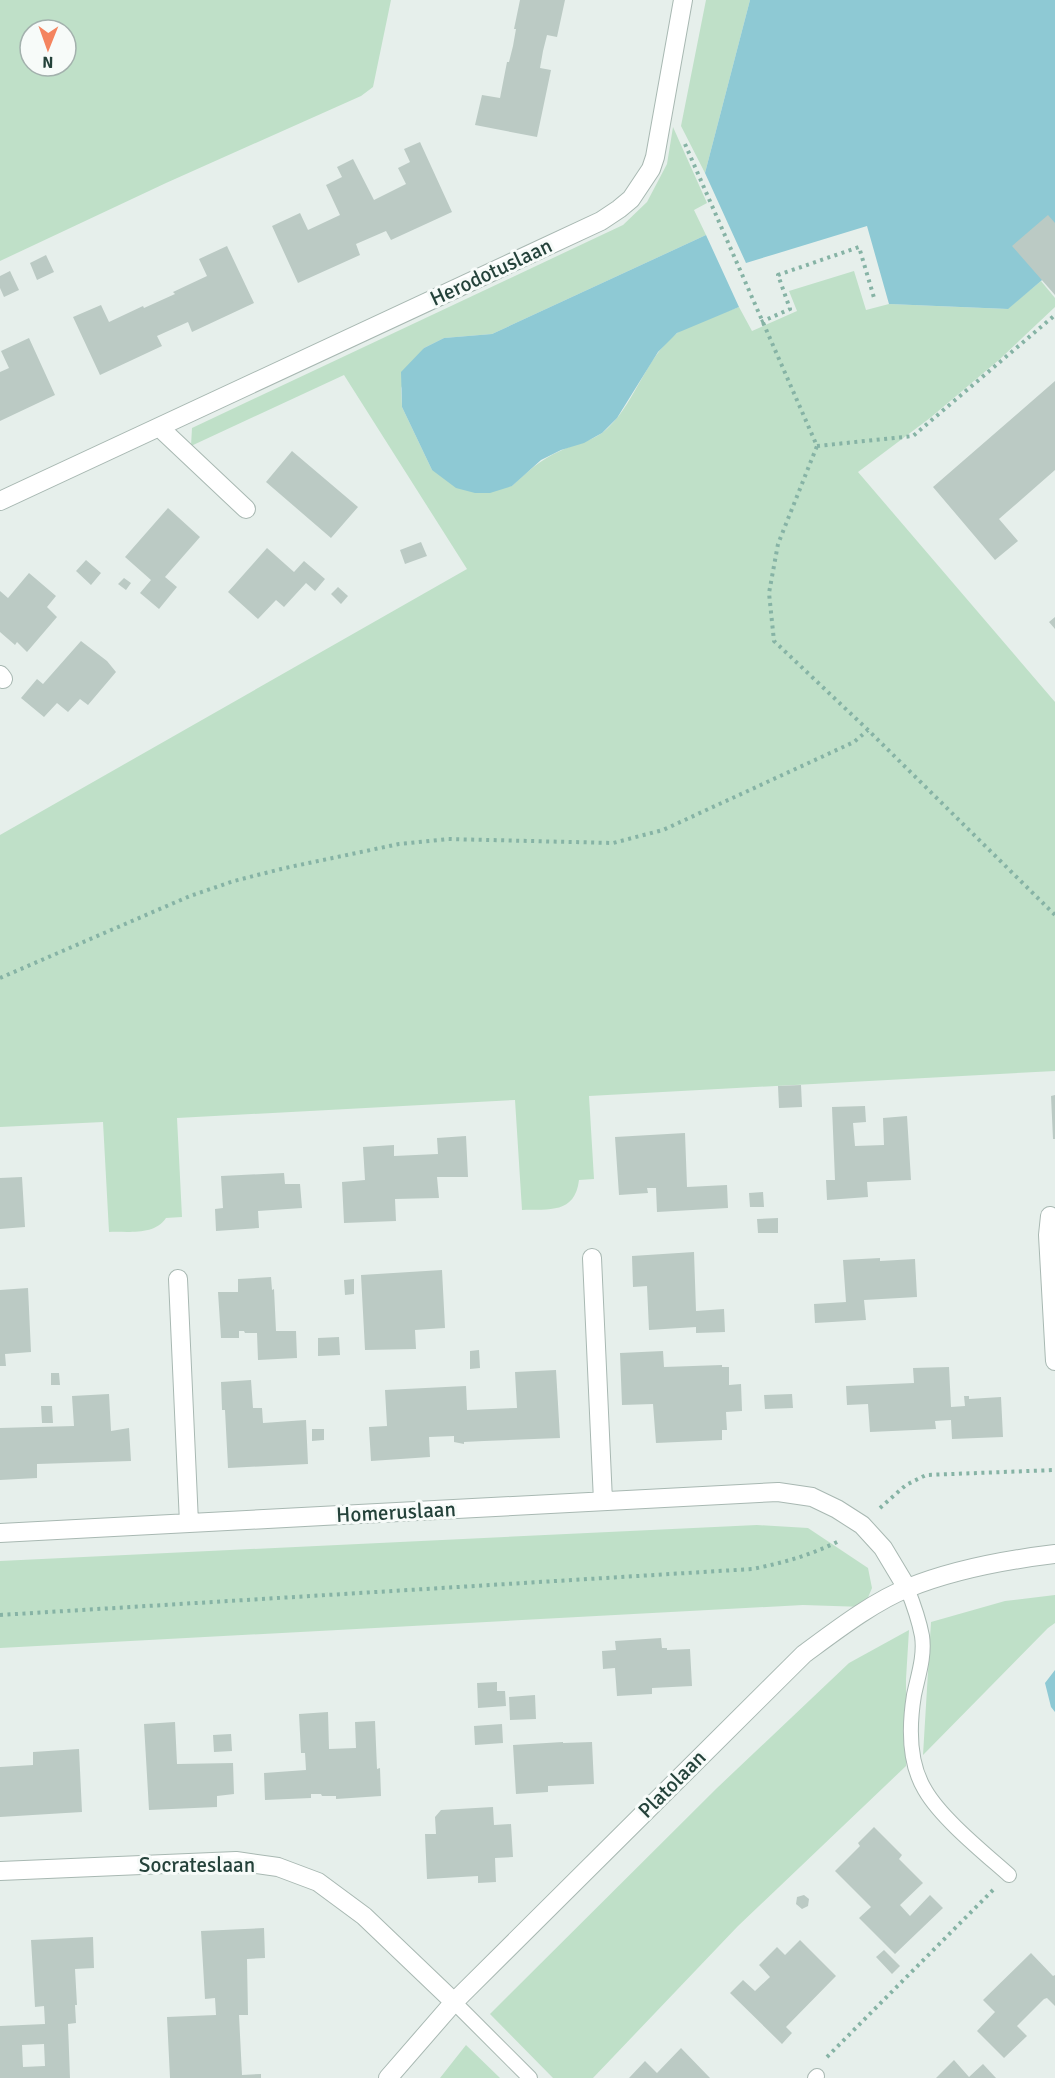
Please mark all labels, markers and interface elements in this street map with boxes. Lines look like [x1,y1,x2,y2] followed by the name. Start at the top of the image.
[18,18,78,78] north arrow
[42,52,53,72] text: N
[426,232,556,312] street label: Herodotuslaan
[336,1496,456,1528] street label: Homeruslaan
[633,1745,711,1823] street label: Platolaan
[139,1852,255,1878] street label: Socrateslaan

